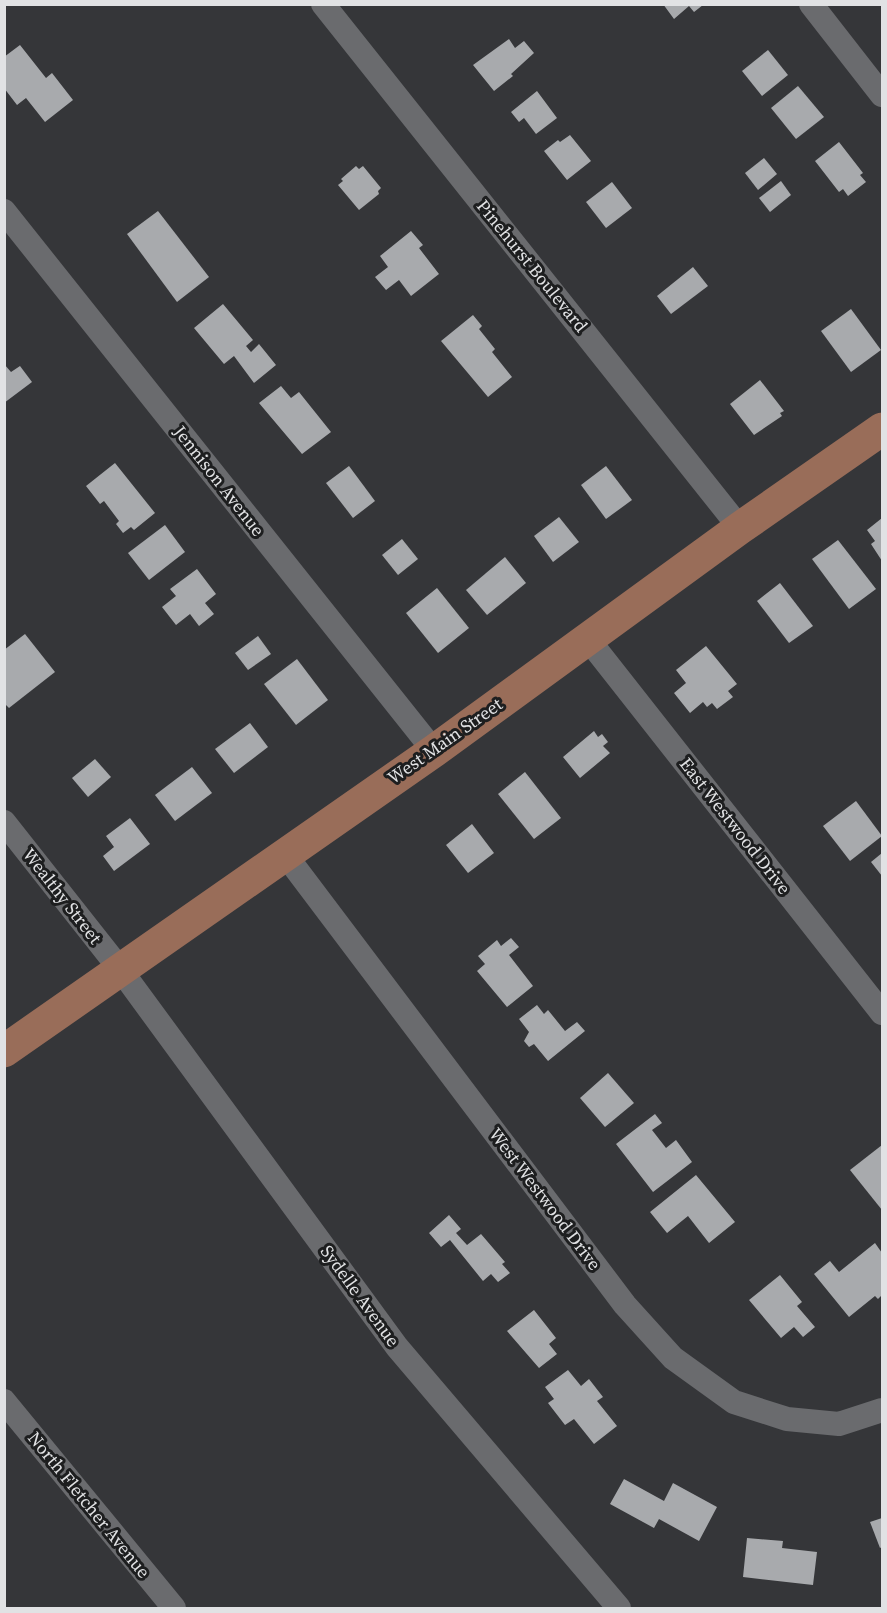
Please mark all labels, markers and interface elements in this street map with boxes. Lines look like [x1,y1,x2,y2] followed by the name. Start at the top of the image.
[471,194,594,337] street label: Pinehurst Boulevard
[167,419,271,541] street label: Jennison Avenue
[382,692,507,790] street label: West Main Street
[674,752,797,899] street label: East Westwood Drive
[17,842,108,949] street label: Wealthy Street
[483,1122,607,1275] street label: West Westwood Drive
[315,1240,406,1352] street label: Sydelle Avenue
[22,1426,156,1583] street label: North Fletcher Avenue

